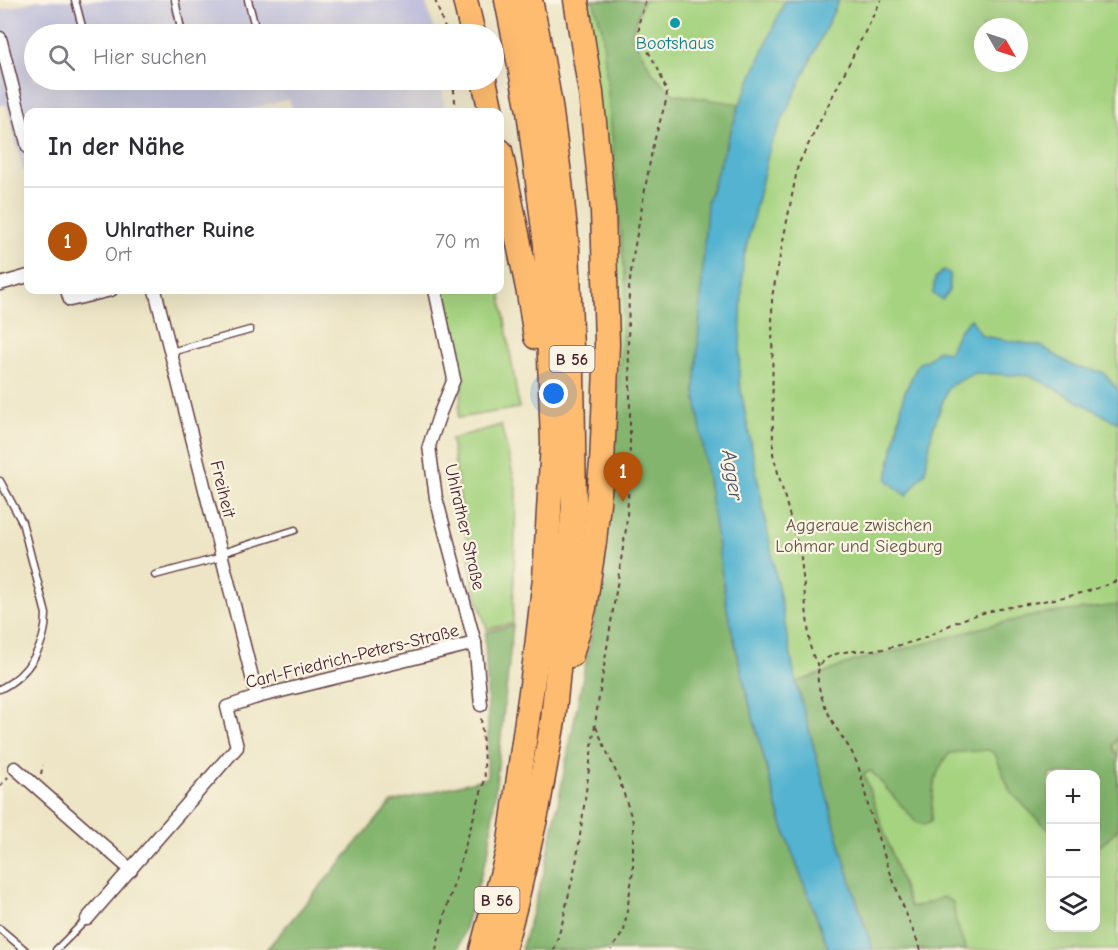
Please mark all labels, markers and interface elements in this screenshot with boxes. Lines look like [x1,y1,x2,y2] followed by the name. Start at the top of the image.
[668,16,682,30] marker: Bootshaus
[974,18,1028,72] north arrow
[24,24,504,90] search box
[636,33,714,54] place label: Bootshaus
[45,41,78,74] icon: search
[93,44,207,70] text: Hier suchen
[48,132,185,162] text: In der Nähe
[105,217,255,243] text: Uhlrather Ruine
[64,230,71,253] text: 1
[435,230,480,253] text: 70 m
[105,243,132,266] text: Ort
[550,346,594,372] road number: B 56
[539,379,568,408] your location
[717,447,748,503] water label: Agger
[604,452,642,502] pin: 1
[205,458,240,521] street label: Freiheit
[440,462,489,592] street label: Uhlrather Straße
[775,515,943,557] park label: Aggeraue zwischen Lohmar und Siegburg
[243,620,461,693] street label: Carl-Friedrich-Peters-Straße
[1046,770,1100,932] map controls
[1046,770,1100,824] button: +
[1046,824,1100,878] button: −
[1046,878,1100,932] button: layers
[474,887,520,913] road number: B 56

